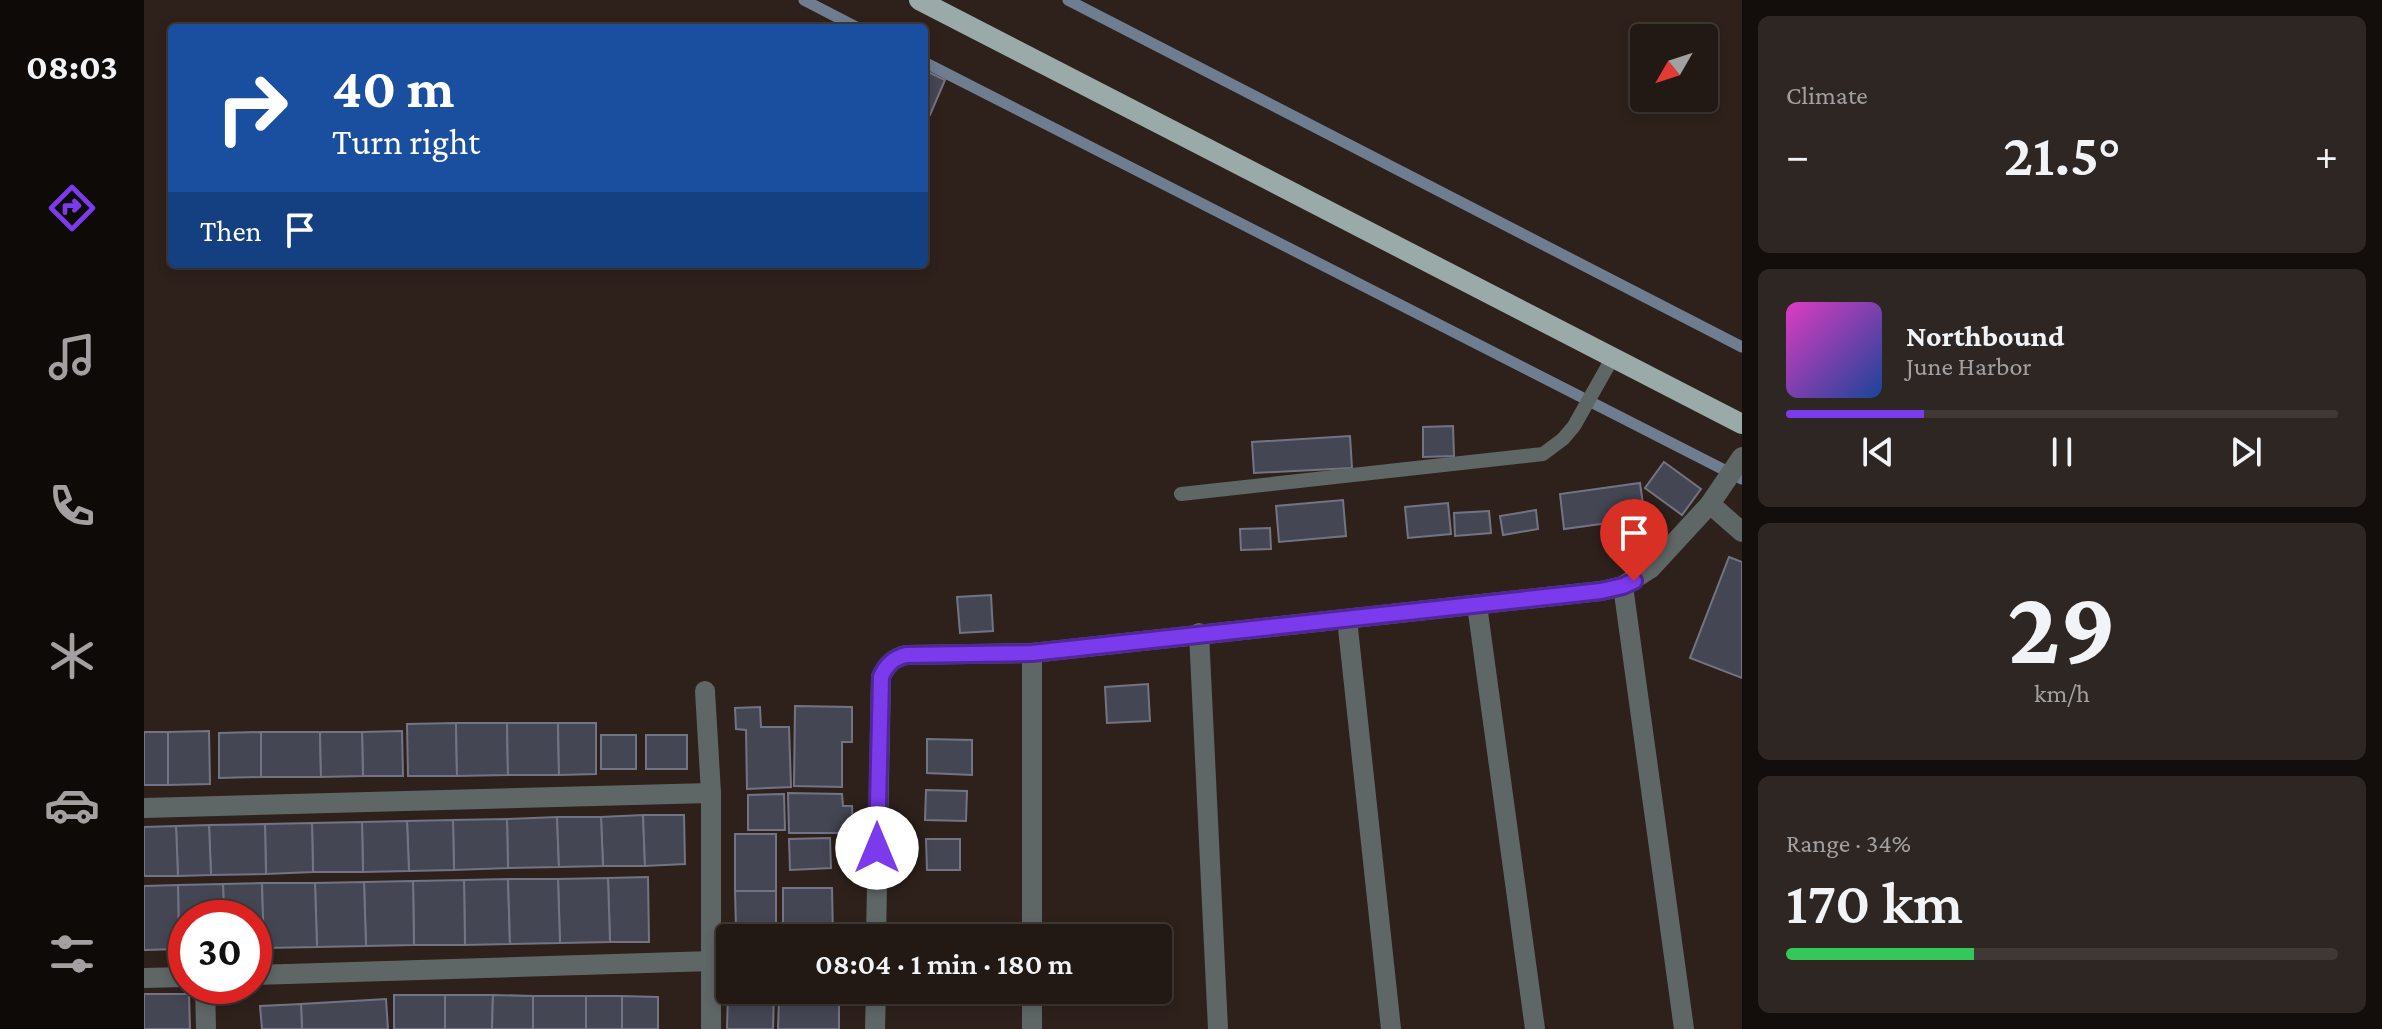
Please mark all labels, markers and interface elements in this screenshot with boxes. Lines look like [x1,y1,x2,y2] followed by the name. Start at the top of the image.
[1630,24,1718,112] north arrow
[1630,24,1718,112] map controls
[26,47,118,87] text: 08:03
[200,56,304,160] icon: right
[332,57,454,119] text: 40 m
[1786,81,1868,110] text: Climate
[2003,121,2121,188] text: 21.5°
[332,122,480,162] text: Turn right
[1786,131,1809,179] text: −
[2315,131,2338,179] text: +
[44,180,100,236] icon: directions
[278,208,322,252] icon: arrive
[200,214,262,247] text: Then
[1906,319,2064,352] text: Northbound
[44,329,100,385] icon: music
[1906,352,2032,381] text: June Harbor
[1856,430,1900,474] icon: previous
[2040,430,2084,474] icon: pause
[2224,430,2268,474] icon: next
[44,478,100,534] icon: phone
[1600,499,1668,581] pin
[1612,511,1656,555] icon: arrive
[2007,569,2117,684] text: 29
[44,628,100,684] icon: climate
[2034,679,2090,708] text: km/h
[44,777,100,833] icon: car
[835,806,919,890] position arrow
[1786,829,1911,858] text: Range · 34%
[1786,869,1963,936] text: 170 km
[168,900,272,1004] speed limit sign: 30
[44,926,100,982] icon: filters
[815,947,1073,980] text: 08:04 · 1 min · 180 m

